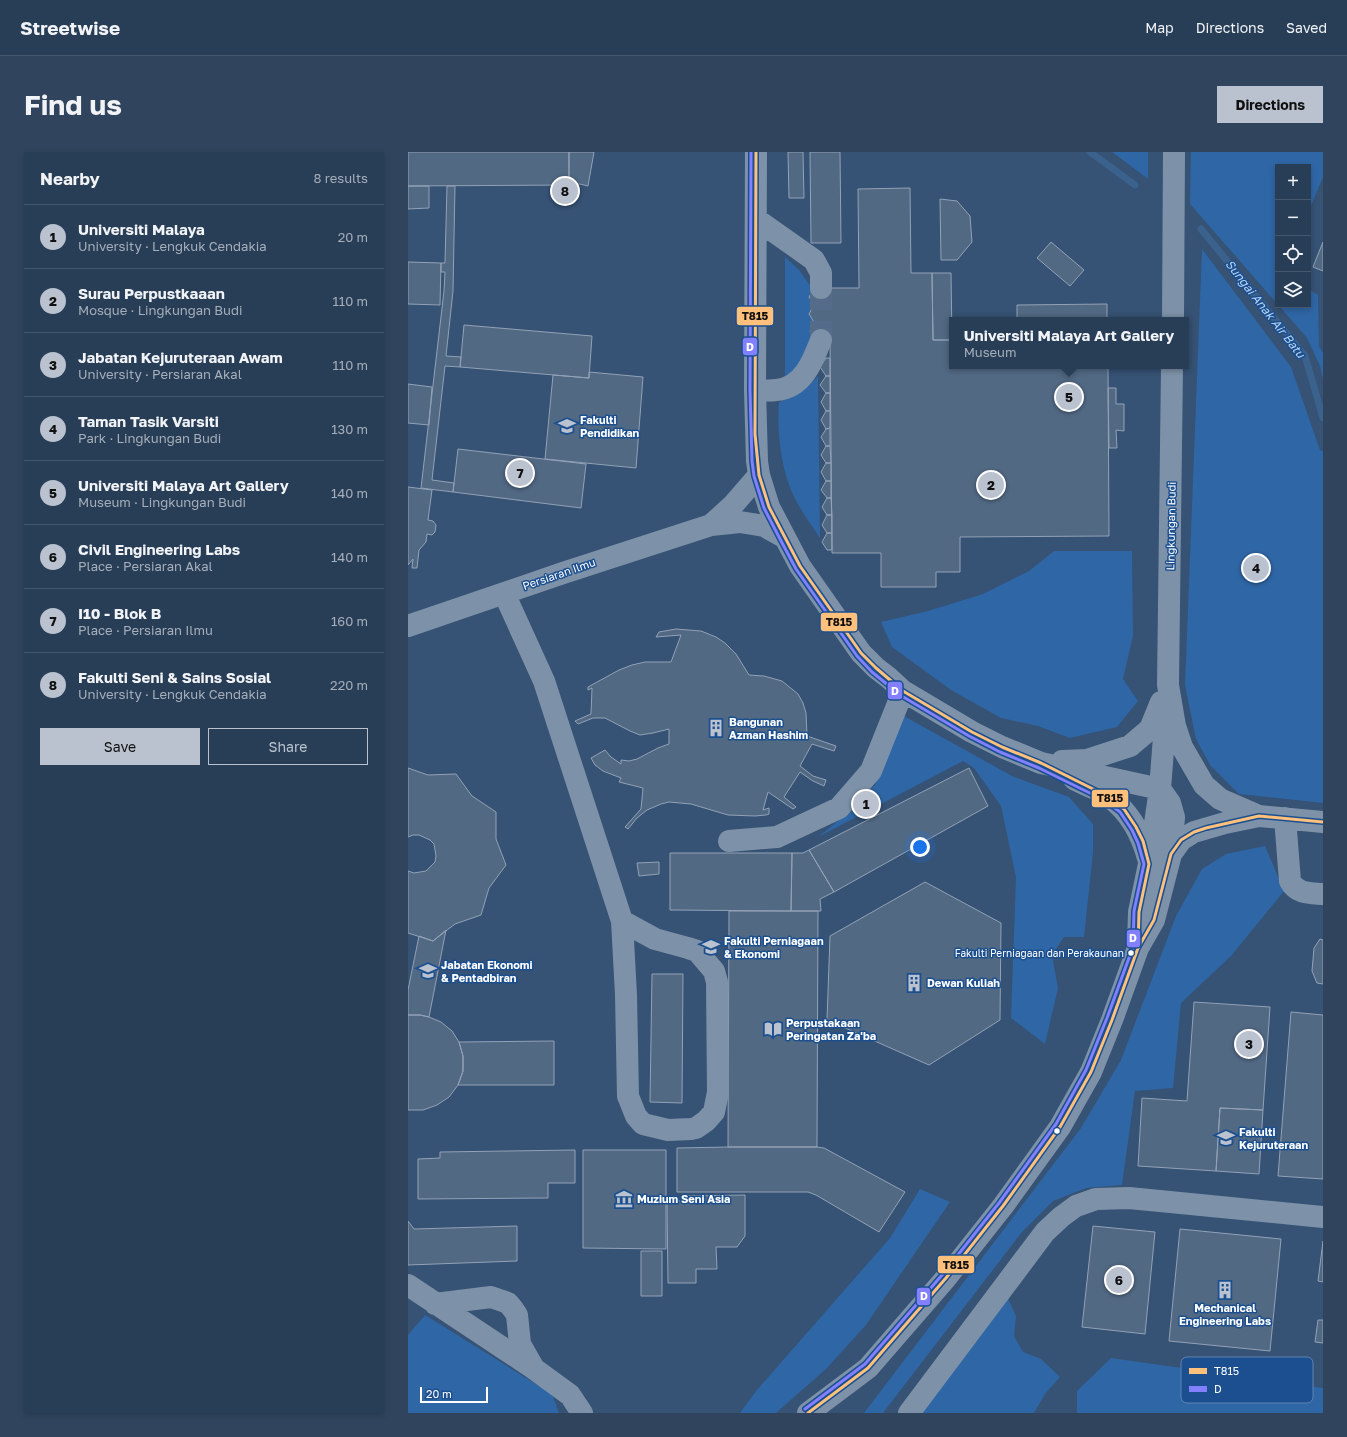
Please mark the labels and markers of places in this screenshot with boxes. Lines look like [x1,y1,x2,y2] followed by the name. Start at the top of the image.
[552,176,578,206] pin: 8
[1056,382,1082,412] pin: 5
[580,413,640,439] place label: Fakulti Pendidikan
[557,416,577,436] school or university icon: Fakulti Pendidikan
[507,458,533,488] pin: 7
[978,470,1004,500] pin: 2
[1243,553,1269,583] pin: 4
[729,715,809,741] place label: Bangunan Azman Hashim
[706,718,726,738] building icon: Bangunan Azman Hashim
[853,789,879,819] pin: 1
[724,934,824,960] place label: Fakulti Perniagaan & Ekonomi
[701,937,721,957] school or university icon: Fakulti Perniagaan & Ekonomi
[955,947,1124,959] place label: Fakulti Perniagaan dan Perakaunan
[1126,948,1136,958] marker: Fakulti Perniagaan dan Perakaunan
[441,958,533,984] place label: Jabatan Ekonomi & Pentadbiran
[418,961,438,981] school or university icon: Jabatan Ekonomi & Pentadbiran
[904,973,924,993] building icon: Dewan Kuliah
[927,976,1000,989] place label: Dewan Kuliah
[786,1016,876,1042] place label: Perpustakaan Peringatan Za'ba
[763,1019,783,1039] library icon: Perpustakaan Peringatan Za'ba
[1236,1029,1262,1059] pin: 3
[1239,1125,1308,1151] place label: Fakulti Kejuruteraan
[1052,1126,1062,1136] unlabelled marker
[1216,1128,1236,1148] school or university icon: Fakulti Kejuruteraan
[614,1189,634,1209] museum icon: Muzium Seni Asia
[637,1192,730,1205] place label: Muzium Seni Asia
[1106,1265,1132,1295] pin: 6
[1215,1280,1235,1300] building icon: Mechanical Engineering Labs
[1179,1301,1271,1327] place label: Mechanical Engineering Labs

